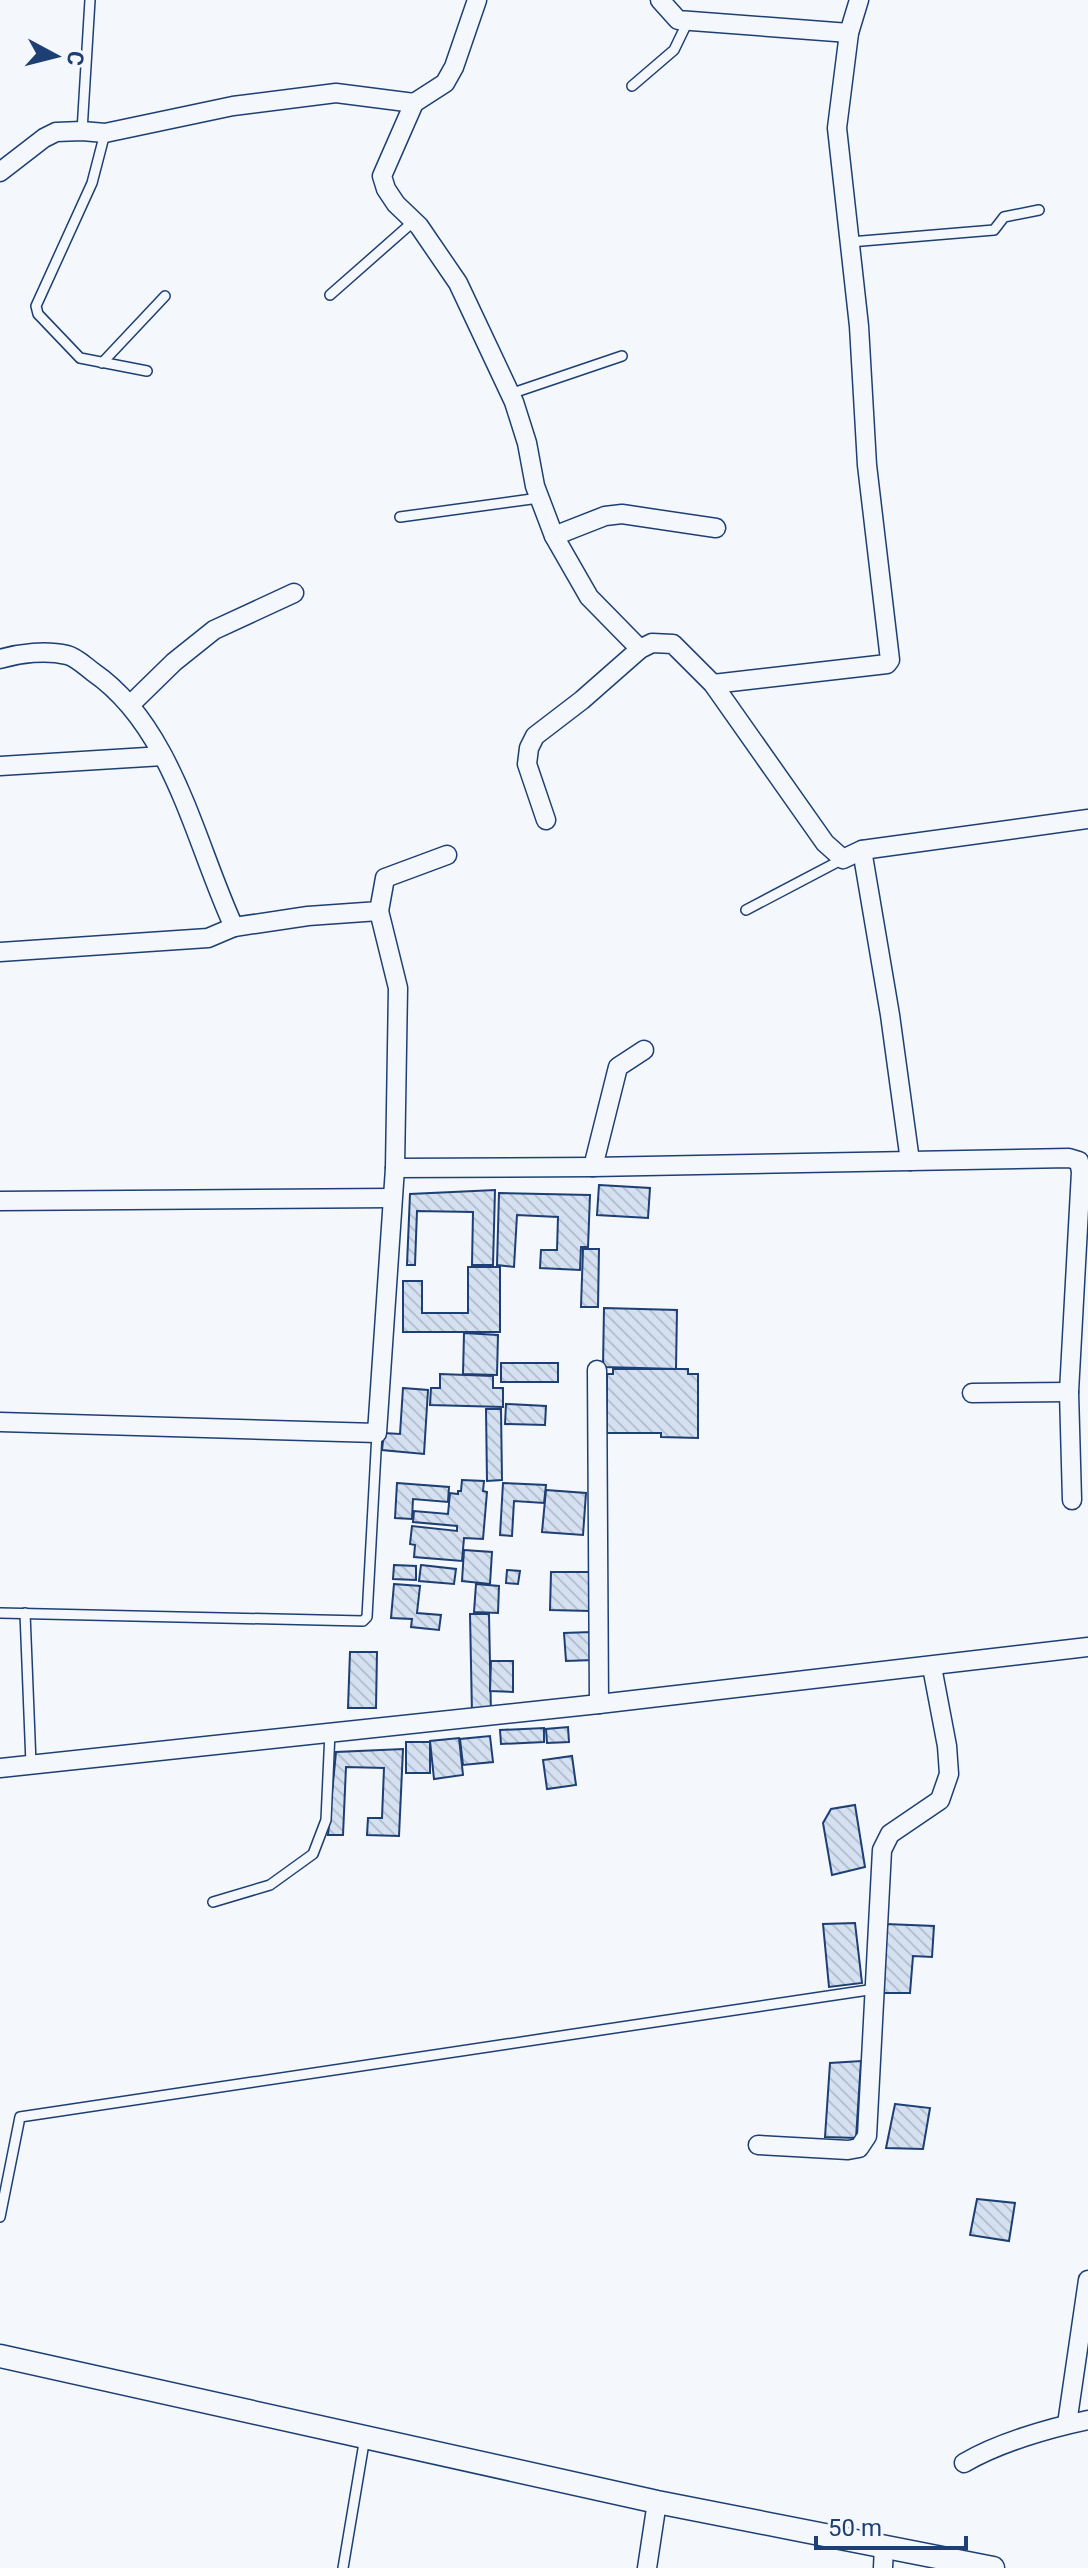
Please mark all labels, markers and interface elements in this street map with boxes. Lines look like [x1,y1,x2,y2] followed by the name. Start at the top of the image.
[16,16,96,96] north arrow
[62,50,89,67] text: С
[816,2500,966,2550] scale bar
[828,2514,882,2542] text: 50 m

